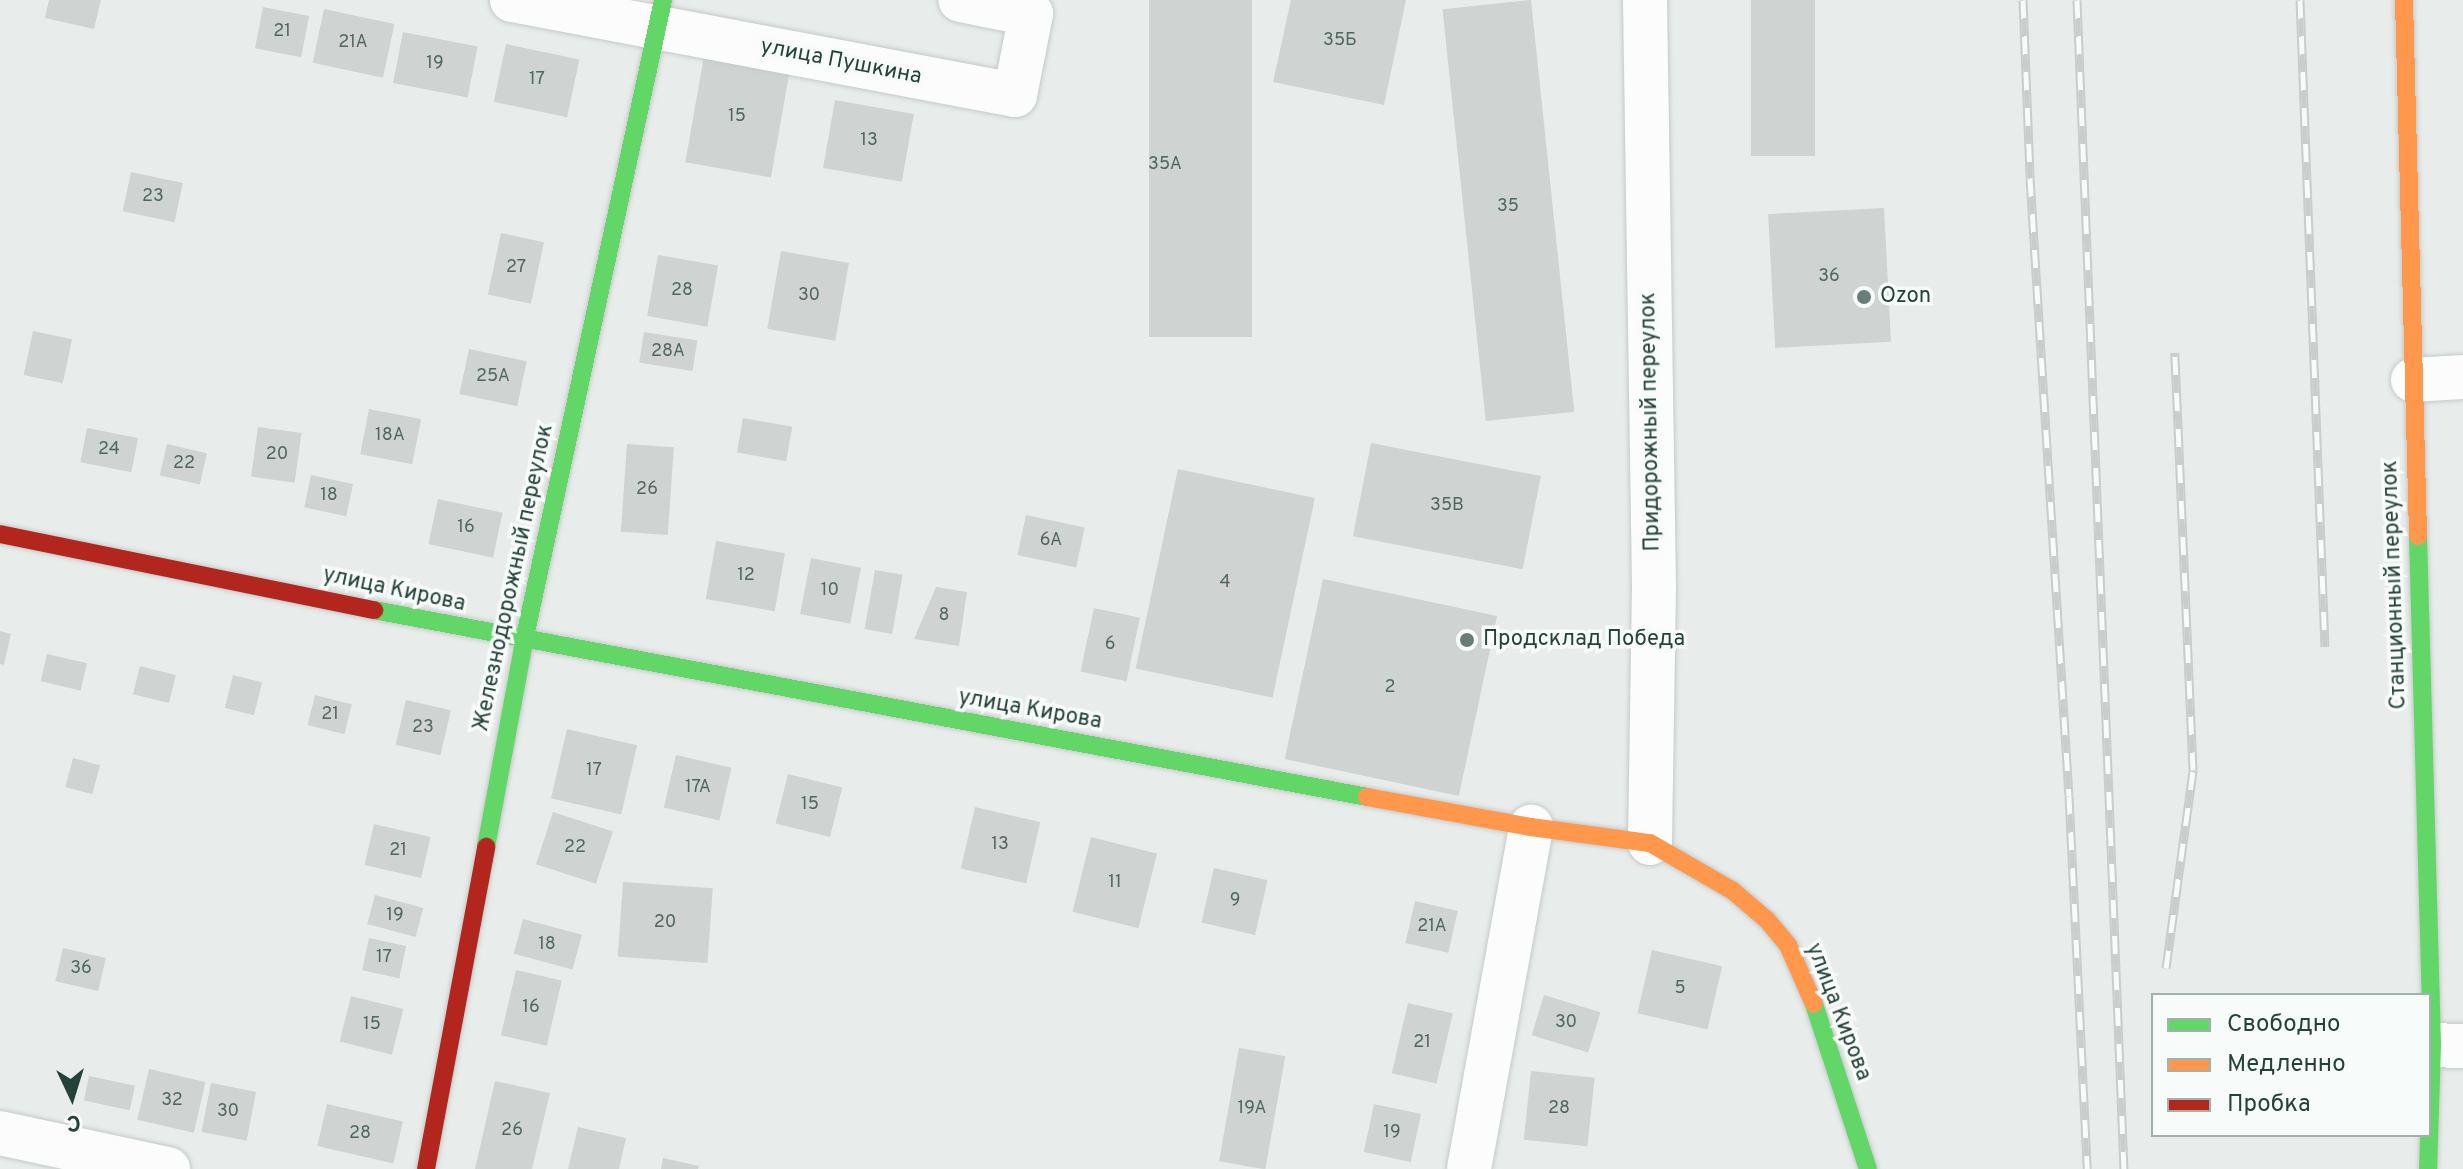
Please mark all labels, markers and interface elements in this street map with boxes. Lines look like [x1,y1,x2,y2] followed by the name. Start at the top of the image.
[273,21,291,43] house number: 21
[1323,30,1357,52] house number: 35Б
[338,32,368,54] house number: 21А
[758,33,924,91] street label: улица Пушкина
[426,53,444,75] house number: 19
[529,69,545,91] house number: 17
[728,106,746,128] house number: 15
[860,130,878,152] house number: 13
[1148,154,1182,176] house number: 35А
[142,186,164,208] house number: 23
[1497,196,1519,218] house number: 35
[506,257,526,279] house number: 27
[1818,266,1840,288] house number: 36
[671,280,693,302] house number: 28
[1880,284,1931,310] place label: Ozon
[798,285,820,307] house number: 30
[1855,288,1873,306] marker: Ozon
[1636,292,1666,552] street label: Придорожный переулок
[651,341,685,363] house number: 28А
[476,366,510,388] house number: 25А
[469,422,559,734] street label: Железнодорожный переулок
[375,425,405,447] house number: 18А
[98,439,120,461] house number: 24
[266,444,288,466] house number: 20
[173,453,195,475] house number: 22
[2377,460,2413,710] street label: Станционный переулок
[636,479,658,501] house number: 26
[320,485,338,507] house number: 18
[1430,495,1464,517] house number: 35В
[457,517,475,539] house number: 16
[1040,530,1062,552] house number: 6А
[320,562,468,618] street label: улица Кирова
[737,565,755,587] house number: 12
[1219,572,1231,594] house number: 4
[821,580,839,602] house number: 10
[939,605,949,627] house number: 8
[1483,627,1685,653] place label: Продсклад Победа
[1458,631,1476,649] marker: Продсклад Победа
[1105,634,1115,656] house number: 6
[1384,677,1396,699] house number: 2
[956,684,1104,736] street label: улица Кирова
[321,704,339,726] house number: 21
[412,717,434,739] house number: 23
[586,760,602,782] house number: 17
[685,777,711,799] house number: 17А
[801,794,819,816] house number: 15
[991,834,1009,856] house number: 13
[564,837,586,859] house number: 22
[389,840,407,862] house number: 21
[1108,872,1122,894] house number: 11
[1230,890,1240,912] house number: 9
[386,905,404,927] house number: 19
[654,912,676,934] house number: 20
[1417,916,1447,938] house number: 21А
[538,934,556,956] house number: 18
[1800,940,1876,1084] street label: улица Кирова
[376,947,392,969] house number: 17
[70,958,92,980] house number: 36
[1674,978,1686,1000] house number: 5
[2151,993,2431,1137] legend
[522,997,540,1019] house number: 16
[2227,1010,2340,1040] text: Свободно
[1555,1012,1577,1034] house number: 30
[363,1014,381,1036] house number: 15
[1413,1032,1431,1054] house number: 21
[2227,1050,2346,1080] text: Медленно
[32,1057,112,1137] north arrow
[161,1090,183,1112] house number: 32
[2227,1090,2311,1120] text: Пробка
[1238,1098,1266,1120] house number: 19А
[1548,1098,1570,1120] house number: 28
[217,1101,239,1123] house number: 30
[66,1107,82,1135] text: С
[501,1120,523,1142] house number: 26
[1383,1122,1401,1144] house number: 19
[349,1123,371,1145] house number: 28

